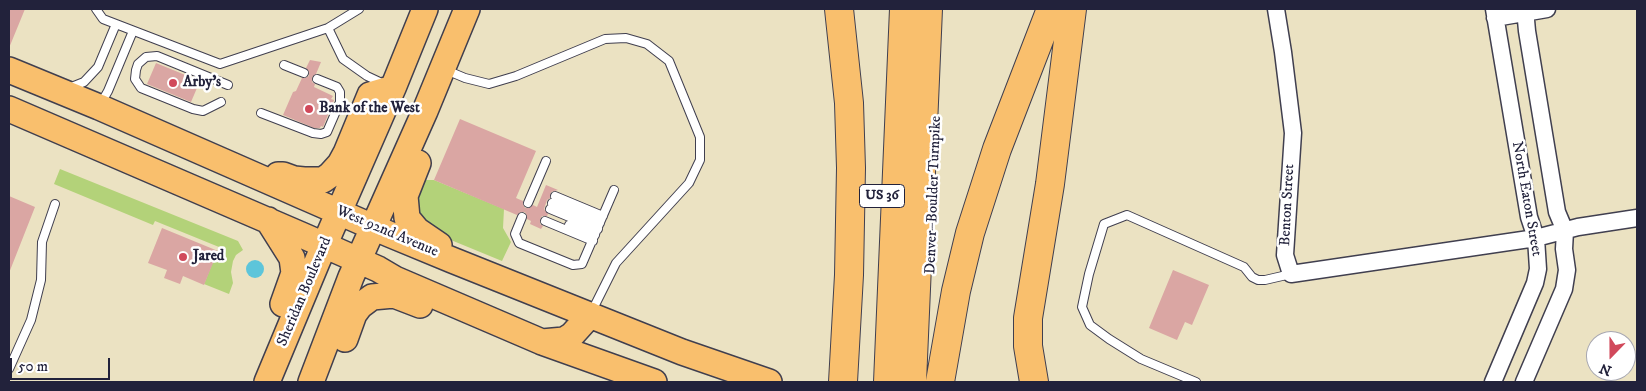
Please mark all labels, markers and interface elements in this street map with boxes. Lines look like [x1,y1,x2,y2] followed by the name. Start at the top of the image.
[183,74,221,92] place label: Arby's
[167,77,179,89] marker: Arby's
[319,100,420,118] place label: Bank of the West
[303,103,315,115] marker: Bank of the West
[922,116,946,274] street label: Denver–Boulder Turnpike
[1507,140,1545,258] street label: North Eaton Street
[1277,164,1299,246] street label: Benton Street
[860,185,904,208] road number: US 36
[333,202,441,262] street label: West 92nd Avenue
[274,235,336,349] street label: Sheridan Boulevard
[193,248,224,266] place label: Jared
[177,251,189,263] marker: Jared
[1586,331,1636,381] north arrow
[12,348,112,380] scale bar
[18,357,48,376] text: 50 m
[1597,358,1614,379] text: N

